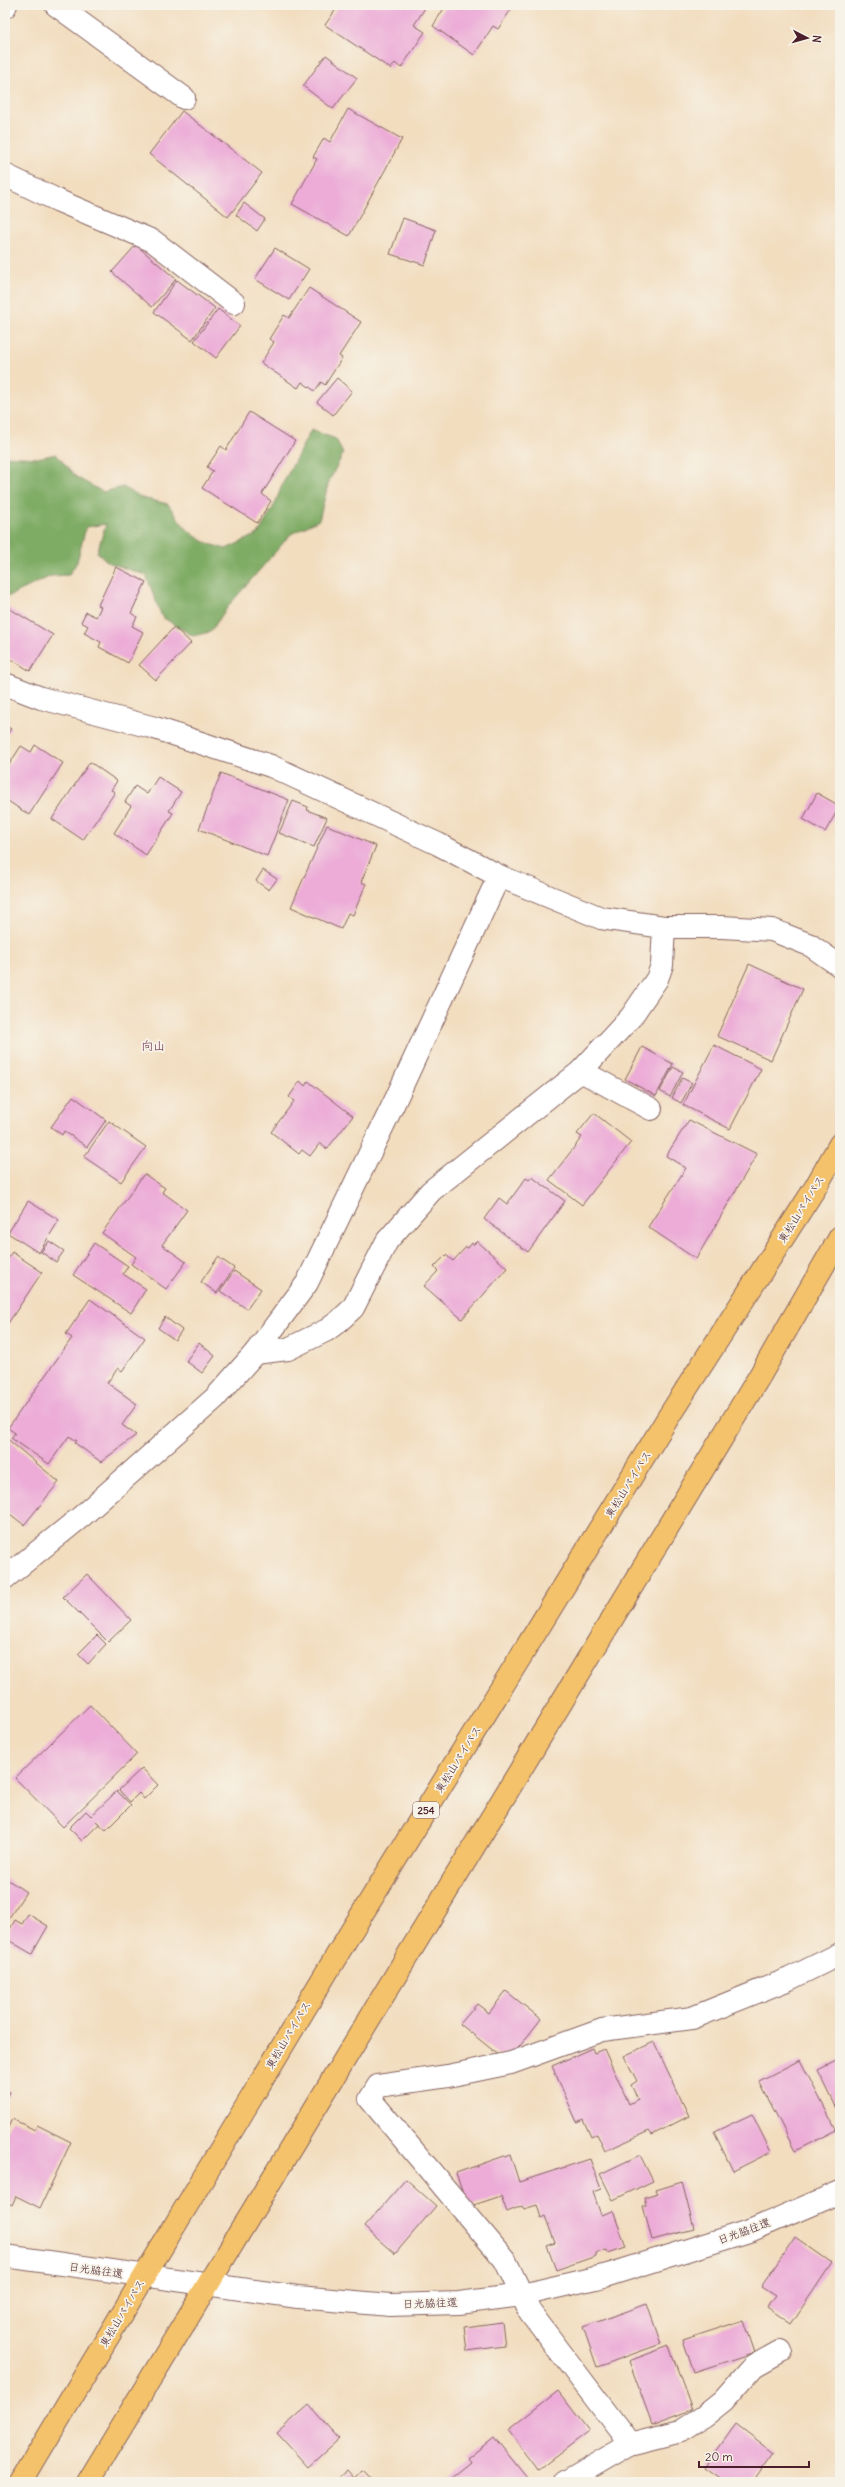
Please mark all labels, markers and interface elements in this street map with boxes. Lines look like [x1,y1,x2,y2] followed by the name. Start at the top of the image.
[787,18,827,58] north arrow
[810,35,824,44] text: N
[141,1038,165,1053] district label: 向山
[775,1173,827,1245] street label: 東松山バイパス
[602,1448,654,1520] street label: 東松山バイパス
[432,1723,484,1795] street label: 東松山バイパス
[413,1802,439,1818] road number: 254
[262,1998,314,2072] street label: 東松山バイパス
[716,2215,772,2247] street label: 日光脇往還
[68,2259,124,2281] street label: 日光脇往還
[96,2276,148,2350] street label: 東松山バイパス
[402,2295,458,2311] street label: 日光脇往還
[699,2443,809,2469] scale bar
[705,2449,733,2464] text: 20 m

